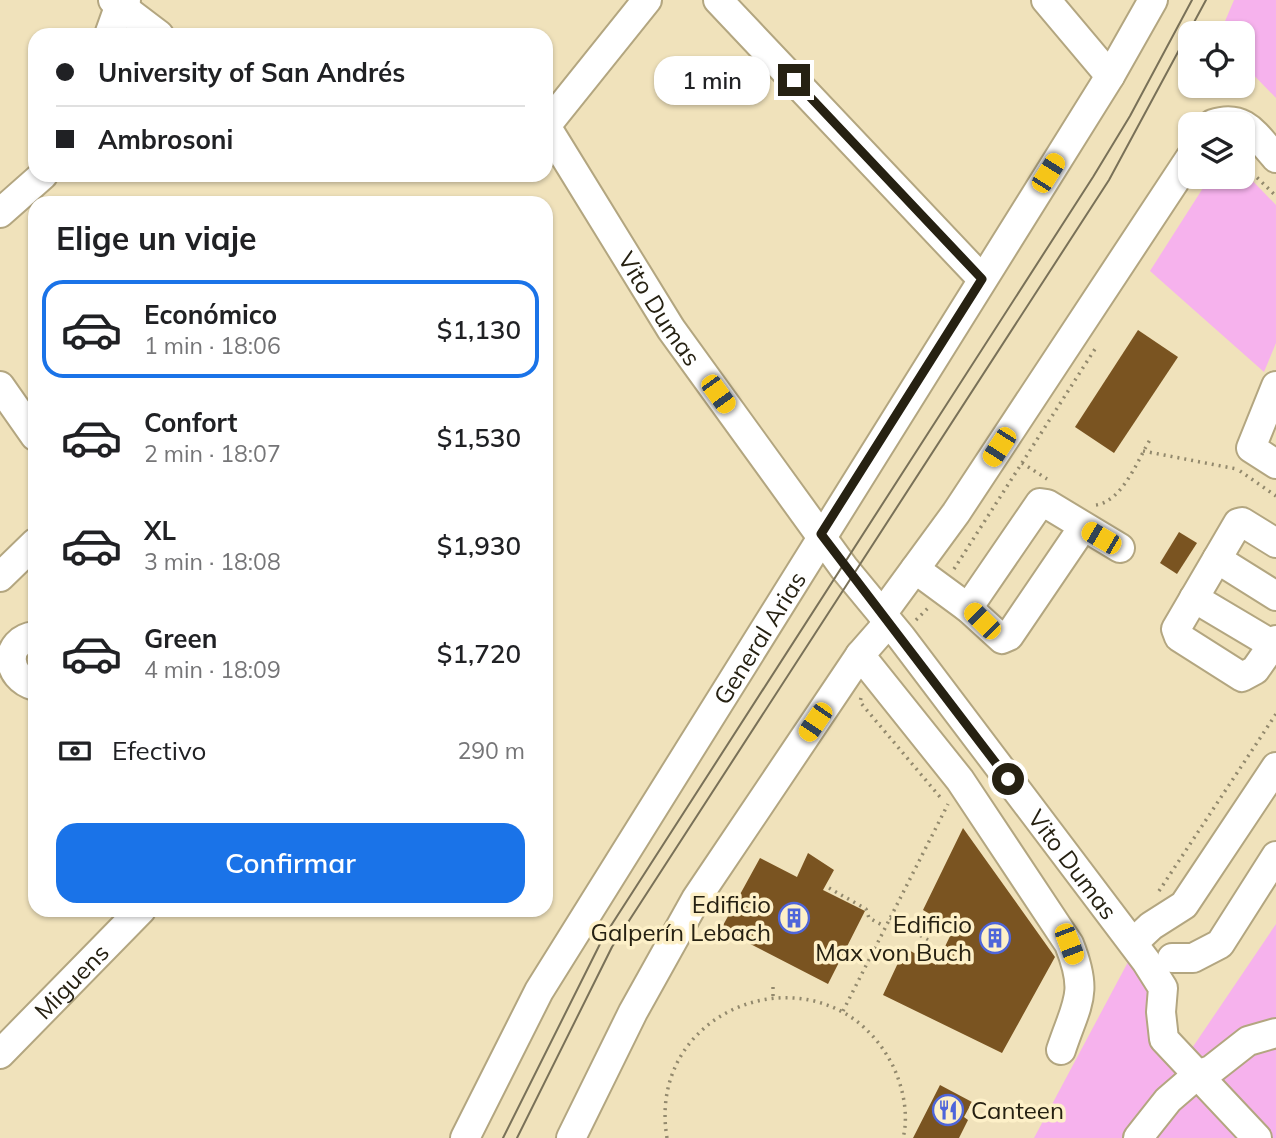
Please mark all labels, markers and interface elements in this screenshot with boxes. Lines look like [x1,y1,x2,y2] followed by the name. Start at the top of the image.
[1178,21,1255,189] map controls
[1178,21,1255,98] button: locate
[98,56,405,89] text: University of San Andrés
[654,56,770,104] callout: 1 min
[778,64,810,96] route end
[682,66,742,95] text: 1 min
[1178,112,1255,189] button: layers
[98,123,233,156] text: Ambrosoni
[1028,150,1069,196] car
[56,218,257,258] text: Elige un viaje
[612,246,708,371] street label: Vito Dumas
[60,298,123,361] icon: car
[144,298,277,331] text: Económico
[437,313,521,346] text: $1,130
[144,331,281,360] text: 1 min · 18:06
[698,371,739,417] car
[60,406,123,469] icon: car
[144,406,237,439] text: Confort
[437,421,521,454] text: $1,530
[979,424,1020,470] car
[144,439,281,468] text: 2 min · 18:07
[60,514,123,577] icon: car
[144,514,176,547] text: XL
[1078,518,1125,558] car
[437,529,521,562] text: $1,930
[144,547,281,576] text: 3 min · 18:08
[707,566,812,710] street label: General Arias
[960,599,1005,643] car
[60,622,123,685] icon: car
[144,622,217,655] text: Green
[437,637,521,670] text: $1,720
[144,655,281,684] text: 4 min · 18:09
[795,699,836,745] car
[56,732,94,770] icon: cash
[112,734,206,767] text: Efectivo
[457,736,525,765] text: 290 m
[992,763,1024,795] route start
[1022,804,1124,925] street label: Vito Dumas
[56,823,525,903] button: Confirmar
[590,889,771,947] place label: Edificio Galperín Lebach
[777,901,811,935] building icon: Edificio Galperín Lebach
[815,909,972,967] place label: Edificio Max von Buch
[978,921,1012,955] building icon: Edificio Max von Buch
[1052,921,1087,967] car
[28,937,115,1025] street label: Miguens
[931,1093,965,1127] restaurant icon: Canteen
[971,1095,1064,1125] place label: Canteen

